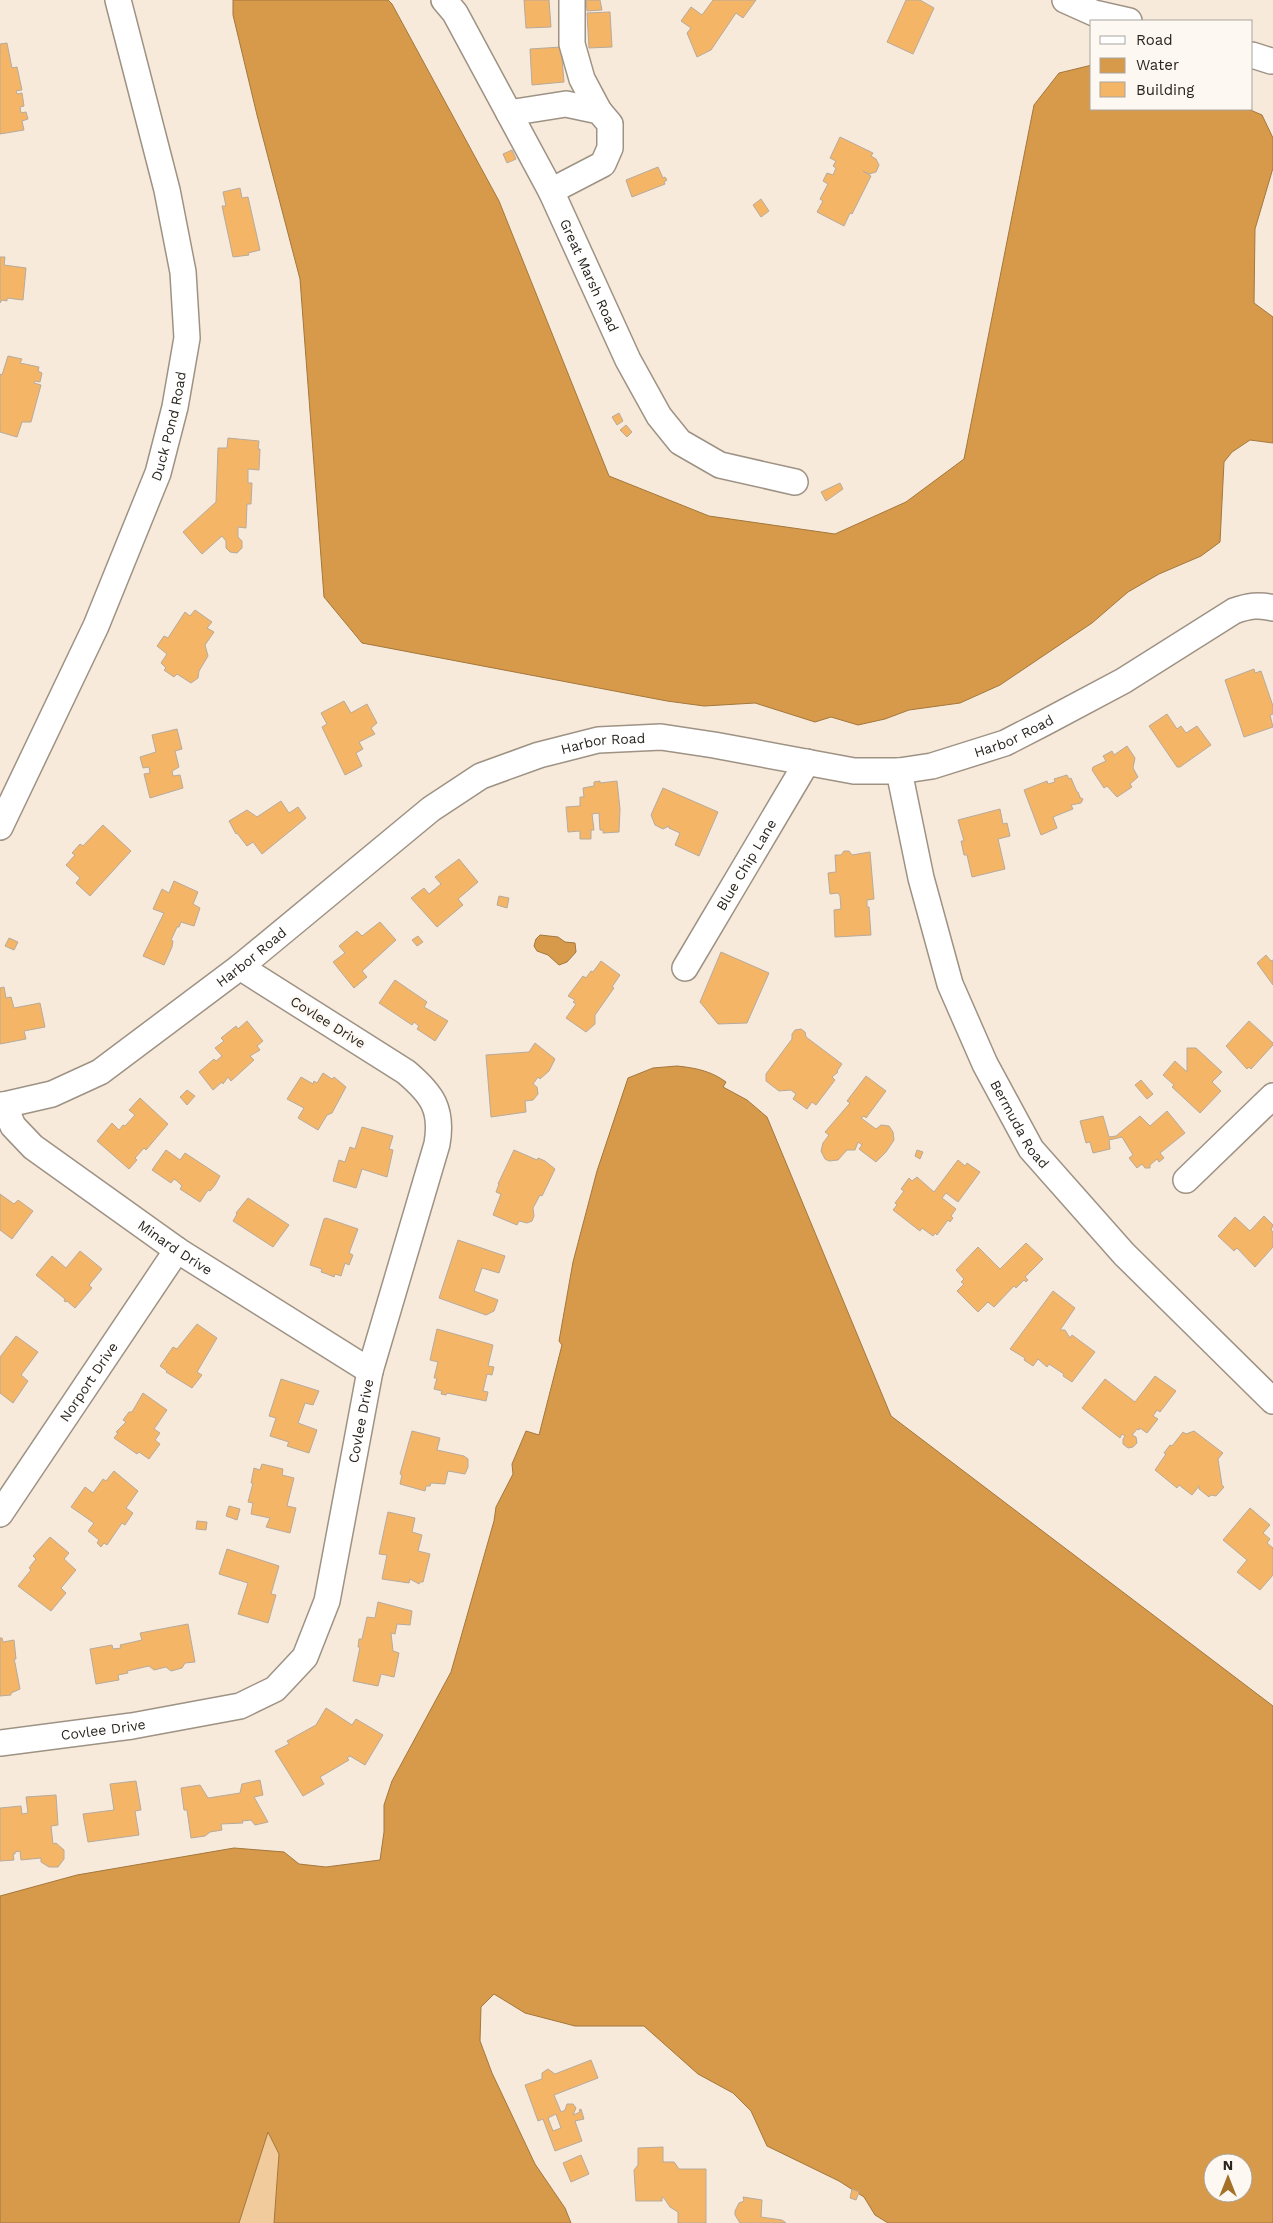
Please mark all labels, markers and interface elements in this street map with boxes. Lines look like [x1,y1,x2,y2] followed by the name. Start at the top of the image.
[1090,20,1253,110] legend
[1136,31,1173,49] text: Road
[1136,56,1179,74] text: Water
[1136,81,1194,99] text: Building
[557,216,622,334] street label: Great Marsh Road
[148,370,189,483] street label: Duck Pond Road
[972,711,1056,760] street label: Harbor Road
[559,730,646,757] street label: Harbor Road
[713,816,779,913] street label: Blue Chip Lane
[213,924,290,990] street label: Harbor Road
[288,993,368,1051] street label: Covlee Drive
[987,1077,1052,1172] street label: Bermuda Road
[135,1217,215,1278] street label: Minard Drive
[56,1339,121,1425] street label: Norport Drive
[345,1378,376,1464] street label: Covlee Drive
[60,1716,147,1743] street label: Covlee Drive
[1203,2153,1253,2203] north arrow
[1223,2157,1233,2173] text: N

